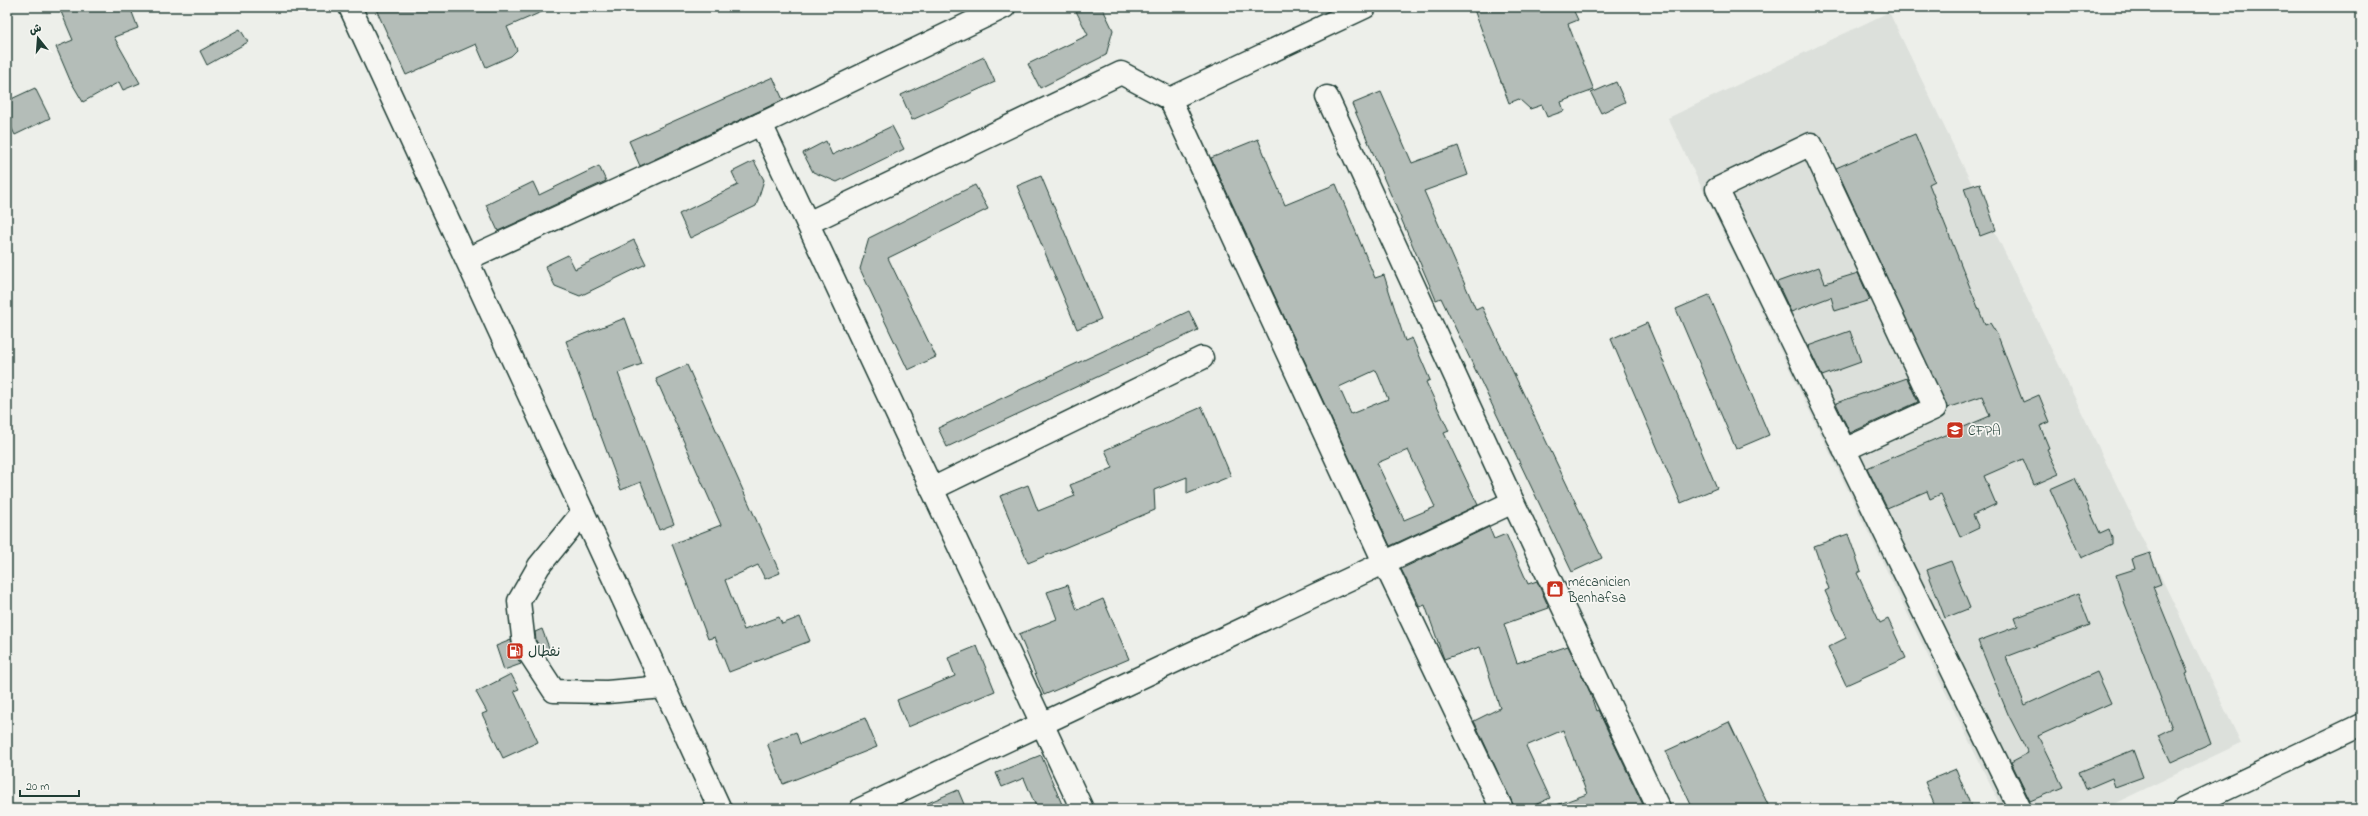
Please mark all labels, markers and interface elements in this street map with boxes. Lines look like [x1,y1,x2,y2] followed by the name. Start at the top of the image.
[18,18,58,58] north arrow
[27,20,43,39] text: ش
[1945,420,1965,440] school or university icon: CFPA
[1968,421,2001,442] place label: CFPA
[1567,572,1630,609] place label: mécanicien Benhafsa
[1545,579,1565,599] shop icon: mécanicien Benhafsa
[505,641,525,661] fuel station icon: نفطال
[528,642,560,663] place label: نفطال
[20,772,79,798] scale bar
[26,778,49,796] text: 20 m

